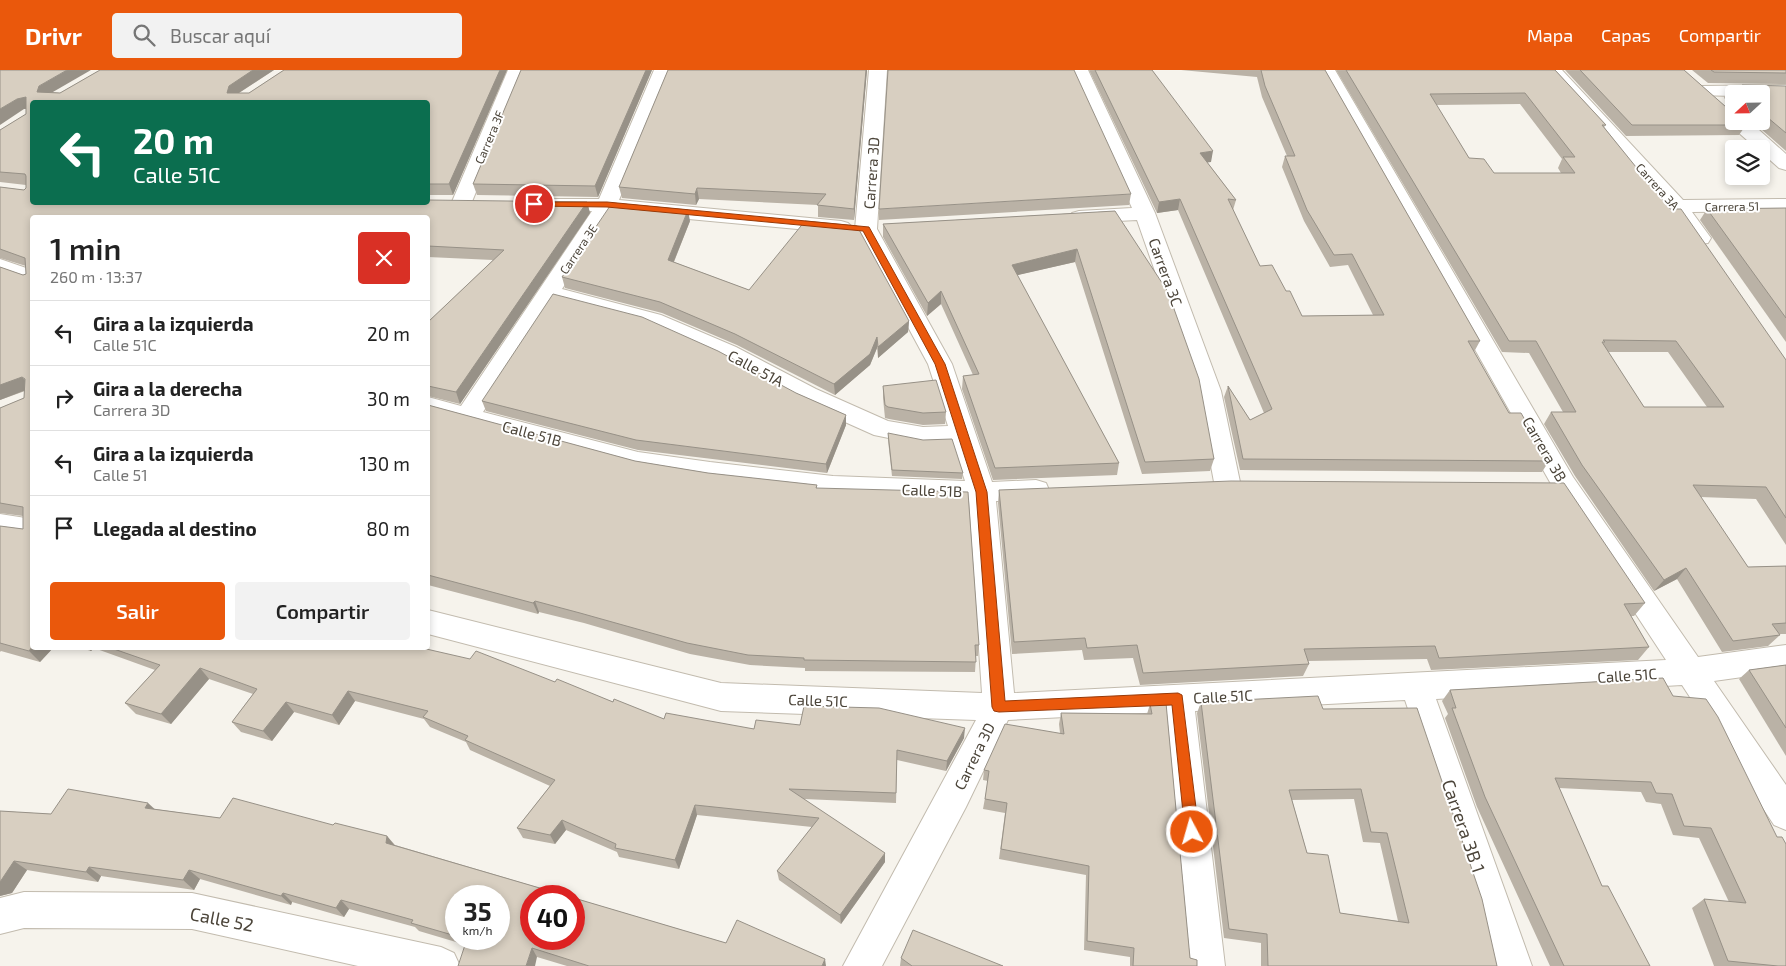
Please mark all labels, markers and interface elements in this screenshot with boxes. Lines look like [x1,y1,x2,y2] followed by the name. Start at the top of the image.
[112,13,462,58] search box
[25,21,82,50] text: Drivr
[130,21,158,49] icon: search
[170,24,270,47] text: Buscar aquí
[1527,24,1573,46] text: Mapa
[1601,24,1651,46] text: Capas
[1679,24,1761,46] text: Compartir
[1725,85,1770,130] north arrow
[1725,85,1770,185] map controls
[472,108,507,166] street label: Carrera 3F
[133,119,214,161] text: 20 m
[50,120,115,185] icon: left
[859,136,883,210] street label: Carrera 3D
[1725,140,1770,185] button: layers
[1634,160,1683,212] street label: Carrera 3A
[133,161,221,187] text: Calle 51C
[513,183,555,225] pin
[520,190,548,218] icon: arrive
[1705,199,1759,213] street label: Carrera 51
[556,221,600,276] street label: Carrera 3E
[50,230,121,266] text: 1 min
[358,232,410,284] button: close
[1145,235,1187,309] street label: Carrera 3C
[50,267,142,286] text: 260 m · 13:37
[93,312,254,335] text: Gira a la izquierda
[50,319,78,347] icon: left
[367,322,410,345] text: 20 m
[93,335,157,354] text: Calle 51C
[725,346,787,390] street label: Calle 51A
[93,377,242,400] text: Gira a la derecha
[50,384,78,412] icon: right
[367,387,410,410] text: 30 m
[93,400,170,419] text: Carrera 3D
[1519,413,1571,485] street label: Carrera 3B
[500,416,564,450] street label: Calle 51B
[93,442,254,465] text: Gira a la izquierda
[50,449,78,477] icon: left
[360,452,410,475] text: 130 m
[93,465,148,484] text: Calle 51
[902,480,962,500] street label: Calle 51B
[50,514,78,542] icon: arrive
[93,517,257,540] text: Llegada al destino
[366,517,410,540] text: 80 m
[50,582,225,640] button: Salir
[235,582,410,640] button: Compartir
[1597,664,1658,686] street label: Calle 51C
[1193,685,1254,707] street label: Calle 51C
[788,690,849,710] street label: Calle 51C
[950,719,998,793] street label: Carrera 3D
[1438,776,1490,876] street label: Carrera 3B 1
[1165,805,1217,857] position arrow
[520,885,585,950] speed limit sign: 40
[464,896,491,926] text: 35
[188,902,256,936] street label: Calle 52
[463,923,492,937] text: km/h

